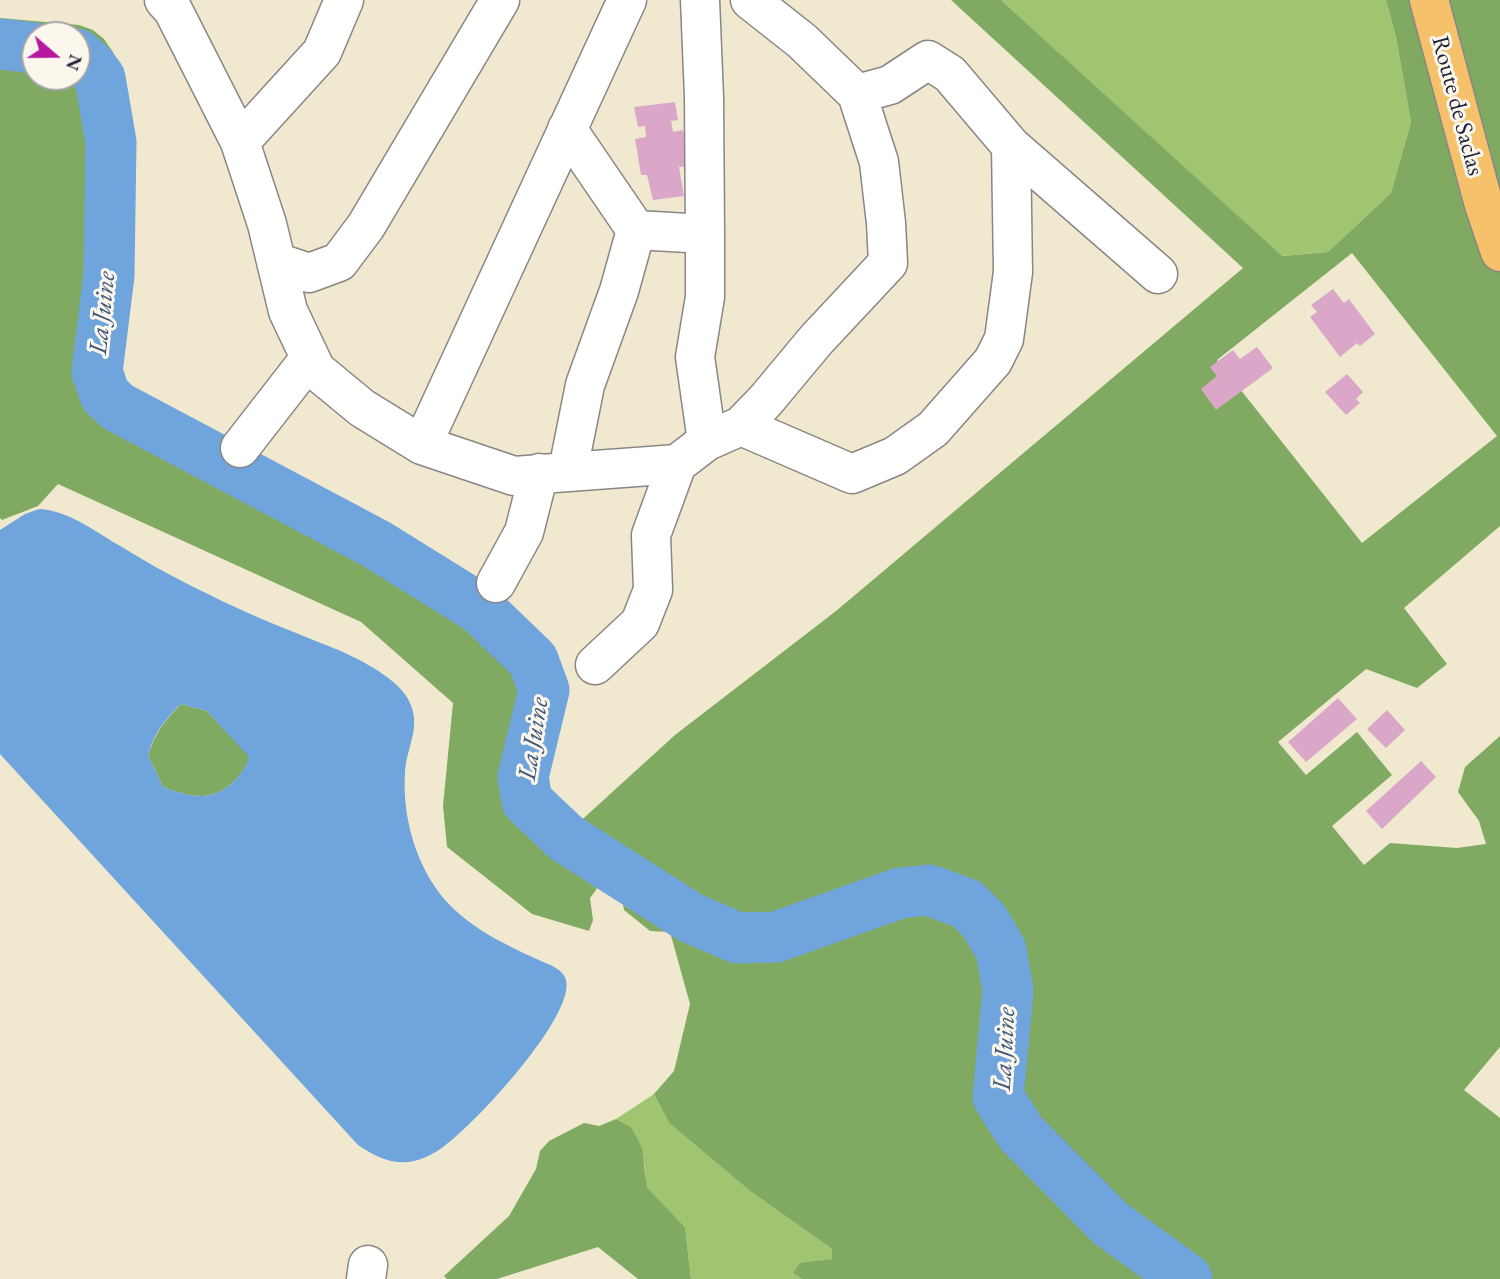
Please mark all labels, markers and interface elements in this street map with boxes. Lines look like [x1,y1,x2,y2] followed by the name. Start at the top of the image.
[21,21,91,91] north arrow
[1425,33,1489,179] street label: Route de Saclas
[60,51,89,74] text: N
[83,270,123,356] water label: La Juine
[512,695,556,783] water label: La Juine
[987,1006,1023,1092] water label: La Juine

